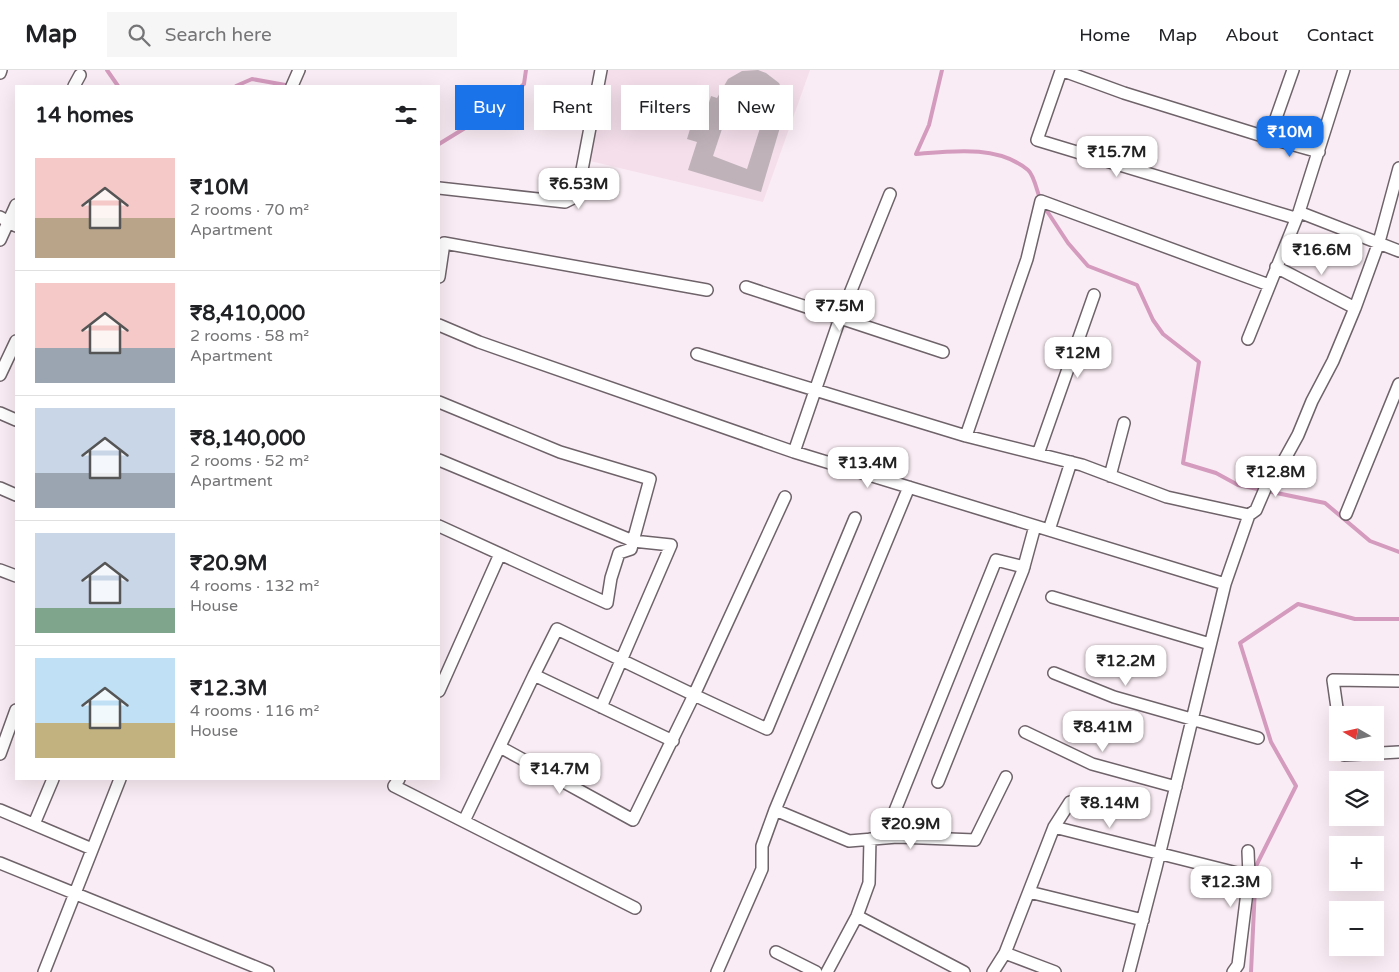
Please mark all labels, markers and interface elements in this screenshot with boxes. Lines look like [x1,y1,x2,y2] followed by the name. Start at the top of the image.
[107,12,457,57] search box
[25,20,77,49] text: Map
[125,21,153,49] icon: search
[165,24,272,46] text: Search here
[1079,24,1130,46] text: Home
[1158,24,1197,46] text: Map
[1225,24,1279,46] text: About
[1307,24,1374,46] text: Contact
[455,85,524,130] chip: Buy
[534,85,611,130] chip: Rent
[621,85,709,130] chip: Filters
[719,85,793,130] chip: New
[392,101,420,129] icon: filters
[35,103,134,128] text: 14 homes
[1260,116,1320,158] pin: ₹10M
[1268,122,1312,142] text: ₹10M
[1076,136,1158,178] pin: ₹15.7M
[1088,142,1146,162] text: ₹15.7M
[538,168,620,210] pin: ₹6.53M
[549,174,609,194] text: ₹6.53M
[190,175,249,200] text: ₹10M
[75,178,135,238] icon: home
[190,200,309,220] text: 2 rooms · 70 m²
[190,220,273,240] text: Apartment
[1281,234,1363,276] pin: ₹16.6M
[1292,240,1352,260] text: ₹16.6M
[805,290,875,332] pin: ₹7.5M
[816,296,864,316] text: ₹7.5M
[190,301,305,326] text: ₹8,410,000
[75,303,135,363] icon: home
[190,326,309,346] text: 2 rooms · 58 m²
[1048,336,1108,379] pin: ₹12M
[1056,343,1100,363] text: ₹12M
[190,346,273,366] text: Apartment
[190,426,306,451] text: ₹8,140,000
[75,428,135,488] icon: home
[827,446,909,489] pin: ₹13.4M
[190,451,309,471] text: 2 rooms · 52 m²
[839,453,897,473] text: ₹13.4M
[1235,456,1317,498] pin: ₹12.8M
[1246,462,1306,482] text: ₹12.8M
[190,471,273,491] text: Apartment
[190,551,268,576] text: ₹20.9M
[75,553,135,613] icon: home
[190,576,319,596] text: 4 rooms · 132 m²
[190,596,238,616] text: House
[1085,644,1167,687] pin: ₹12.2M
[1096,651,1156,671] text: ₹12.2M
[190,676,268,701] text: ₹12.3M
[75,678,135,738] icon: home
[190,701,319,721] text: 4 rooms · 116 m²
[1329,706,1384,761] north arrow
[1329,706,1384,956] map controls
[1062,710,1144,753] pin: ₹8.41M
[1074,717,1132,737] text: ₹8.41M
[190,721,238,741] text: House
[519,752,601,795] pin: ₹14.7M
[531,759,589,779] text: ₹14.7M
[1329,771,1384,826] button: layers
[1069,786,1151,829] pin: ₹8.14M
[1080,793,1140,813] text: ₹8.14M
[870,808,952,850] pin: ₹20.9M
[881,814,941,834] text: ₹20.9M
[1329,836,1384,891] button: +
[1190,866,1272,908] pin: ₹12.3M
[1201,872,1261,892] text: ₹12.3M
[1329,901,1384,956] button: −

